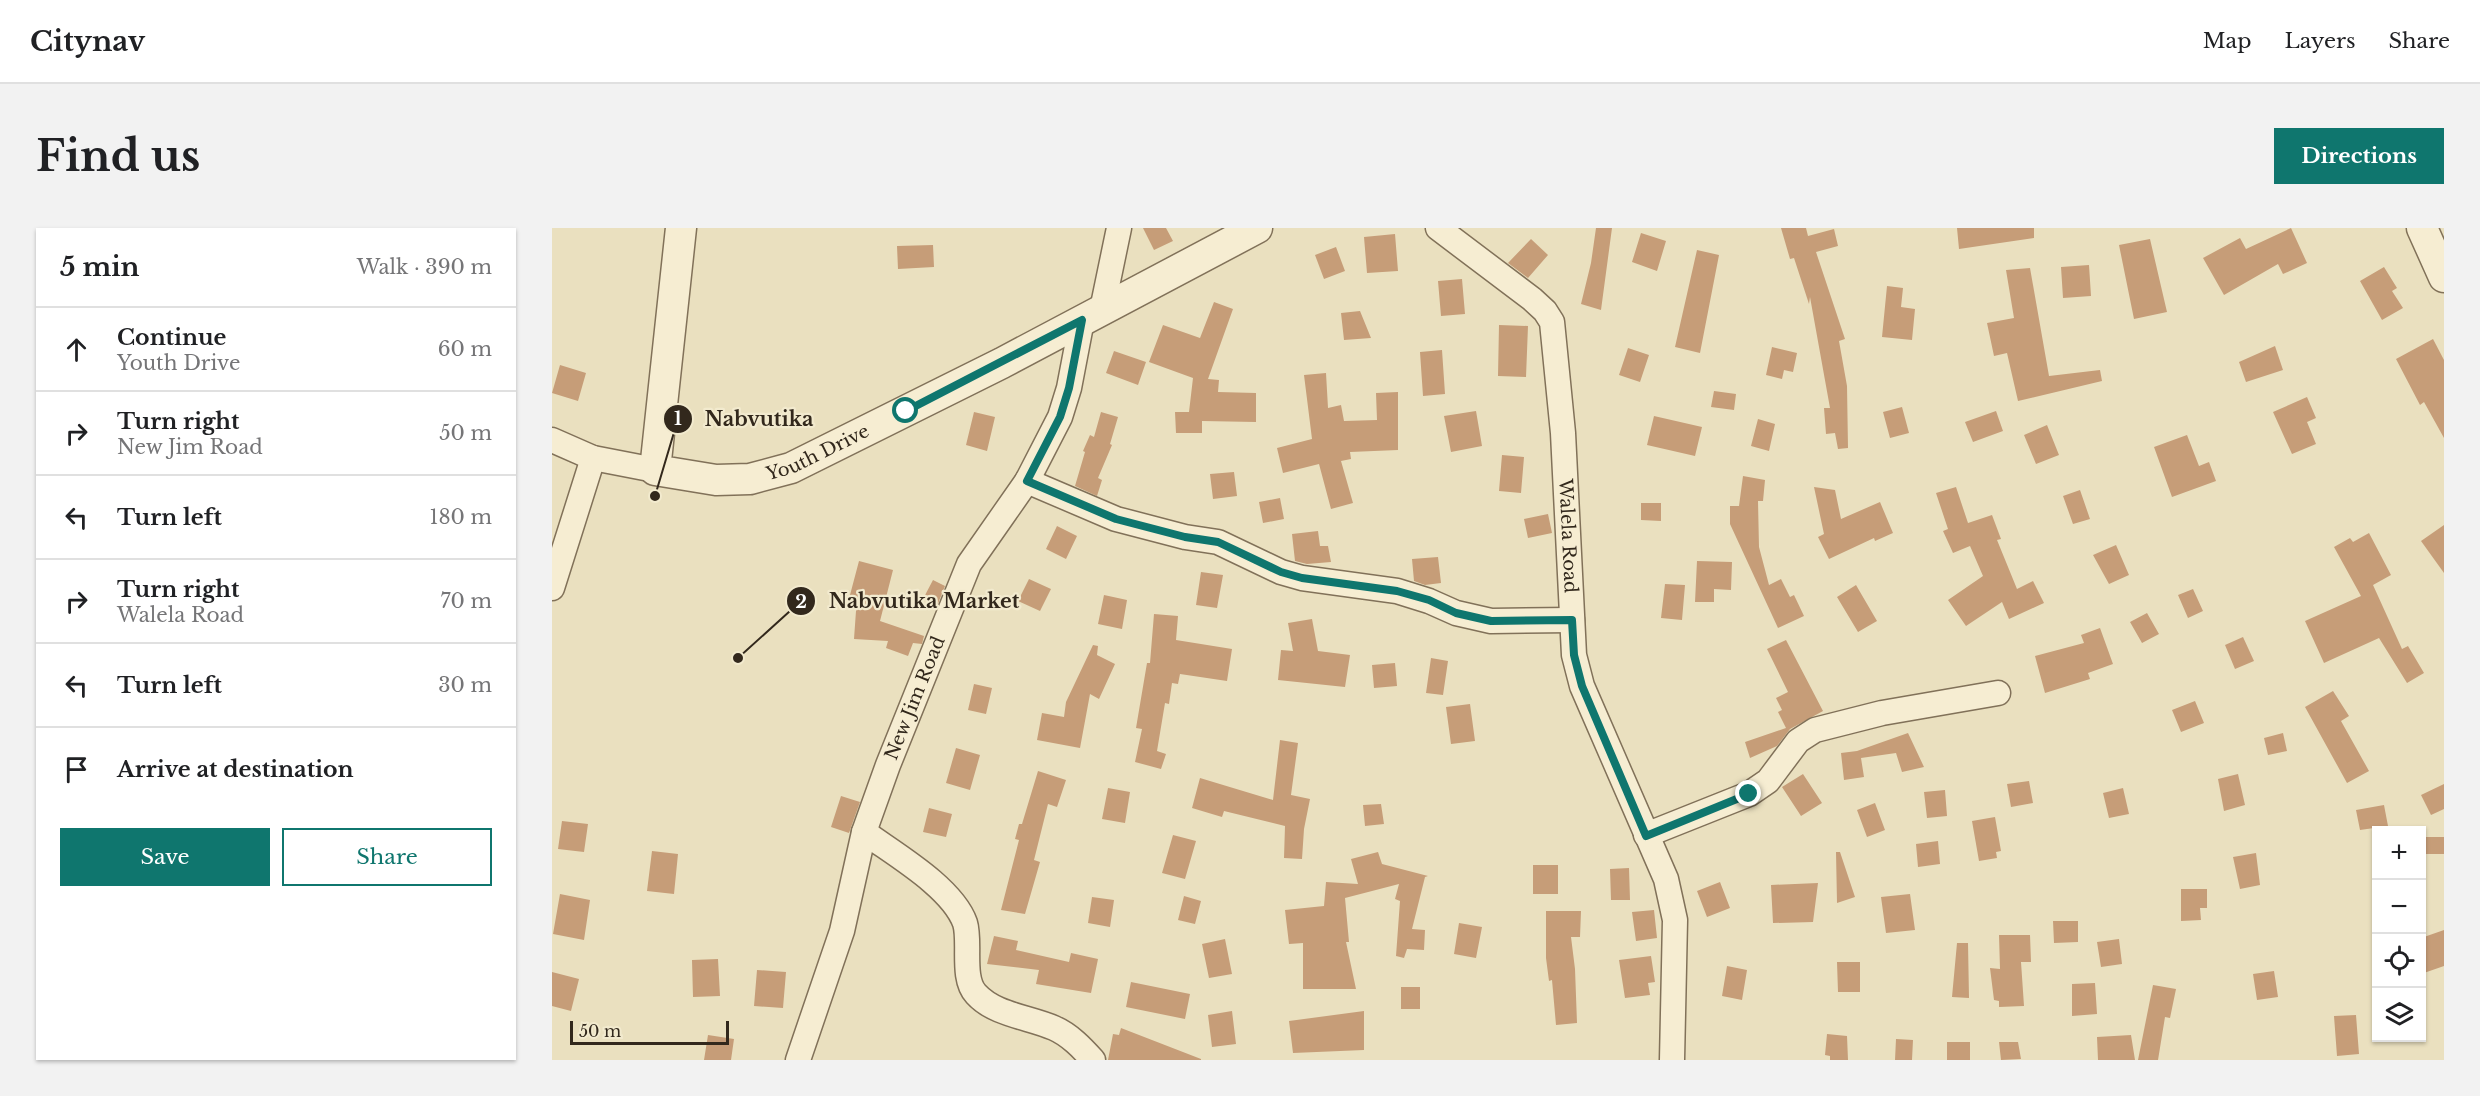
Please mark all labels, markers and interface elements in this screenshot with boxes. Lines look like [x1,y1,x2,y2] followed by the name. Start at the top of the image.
[30,24,145,59] text: Citynav
[2203,28,2252,54] text: Map
[2285,28,2356,54] text: Layers
[2389,28,2450,54] text: Share
[2274,128,2444,184] button: Directions
[36,130,200,182] text: Find us
[60,251,139,283] text: 5 min
[357,255,492,279] text: Walk · 390 m
[117,324,226,351] text: Continue
[60,333,93,366] icon: ahead
[438,337,492,361] text: 60 m
[117,351,240,375] text: Youth Drive
[892,397,918,423] route start
[663,400,826,438] callout: Nabvutika
[705,407,814,431] text: Nabvutika
[117,408,239,435] text: Turn right
[674,408,682,430] text: 1
[60,417,93,450] icon: right
[763,420,873,485] street label: Youth Drive
[439,421,492,445] text: 50 m
[117,435,263,459] text: New Jim Road
[1554,477,1582,594] street label: Walela Road
[60,501,93,534] icon: left
[117,504,222,531] text: Turn left
[429,505,492,529] text: 180 m
[117,576,239,603] text: Turn right
[786,582,1031,620] callout: Nabvutika Market
[60,585,93,618] icon: right
[440,589,492,613] text: 70 m
[829,589,1020,613] text: Nabvutika Market
[795,591,807,613] text: 2
[117,603,244,627] text: Walela Road
[880,633,950,763] street label: New Jim Road
[60,669,93,702] icon: left
[117,672,222,699] text: Turn left
[438,673,492,697] text: 30 m
[60,753,93,786] icon: arrive
[117,756,354,783] text: Arrive at destination
[1735,780,1761,806] route end
[2372,826,2426,1042] map controls
[2372,826,2426,880] button: +
[60,828,270,886] button: Save
[282,828,492,886] button: Share
[2372,880,2426,934] button: −
[2372,934,2426,988] button: locate
[2372,988,2426,1042] button: layers
[570,1018,729,1046] scale bar
[579,1021,621,1041] text: 50 m

